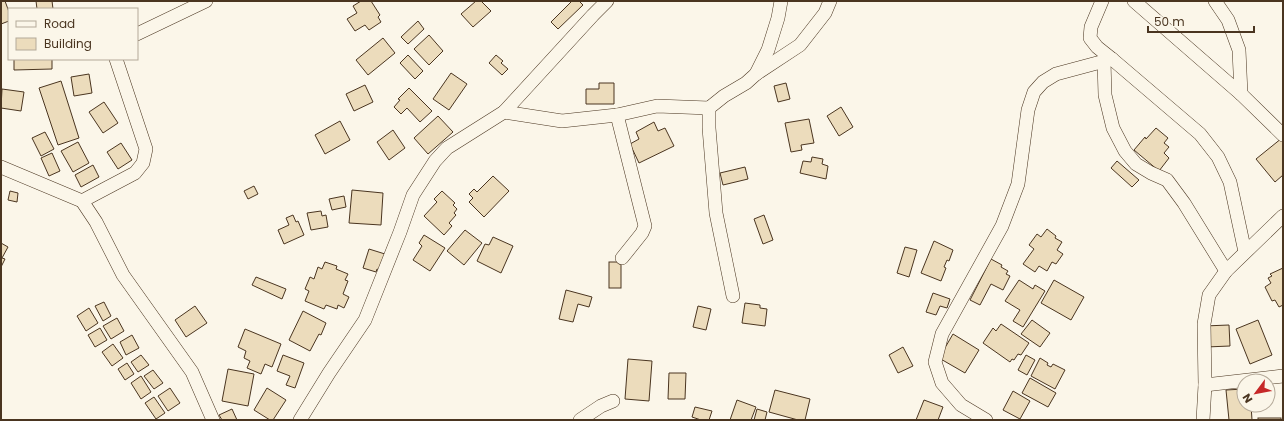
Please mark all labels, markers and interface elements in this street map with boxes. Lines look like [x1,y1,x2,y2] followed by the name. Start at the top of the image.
[8,8,138,60] legend
[1148,8,1254,34] scale bar
[1154,13,1185,30] text: 50 m
[44,15,75,32] text: Road
[44,35,92,52] text: Building
[1236,373,1276,413] north arrow
[1239,391,1256,406] text: N

